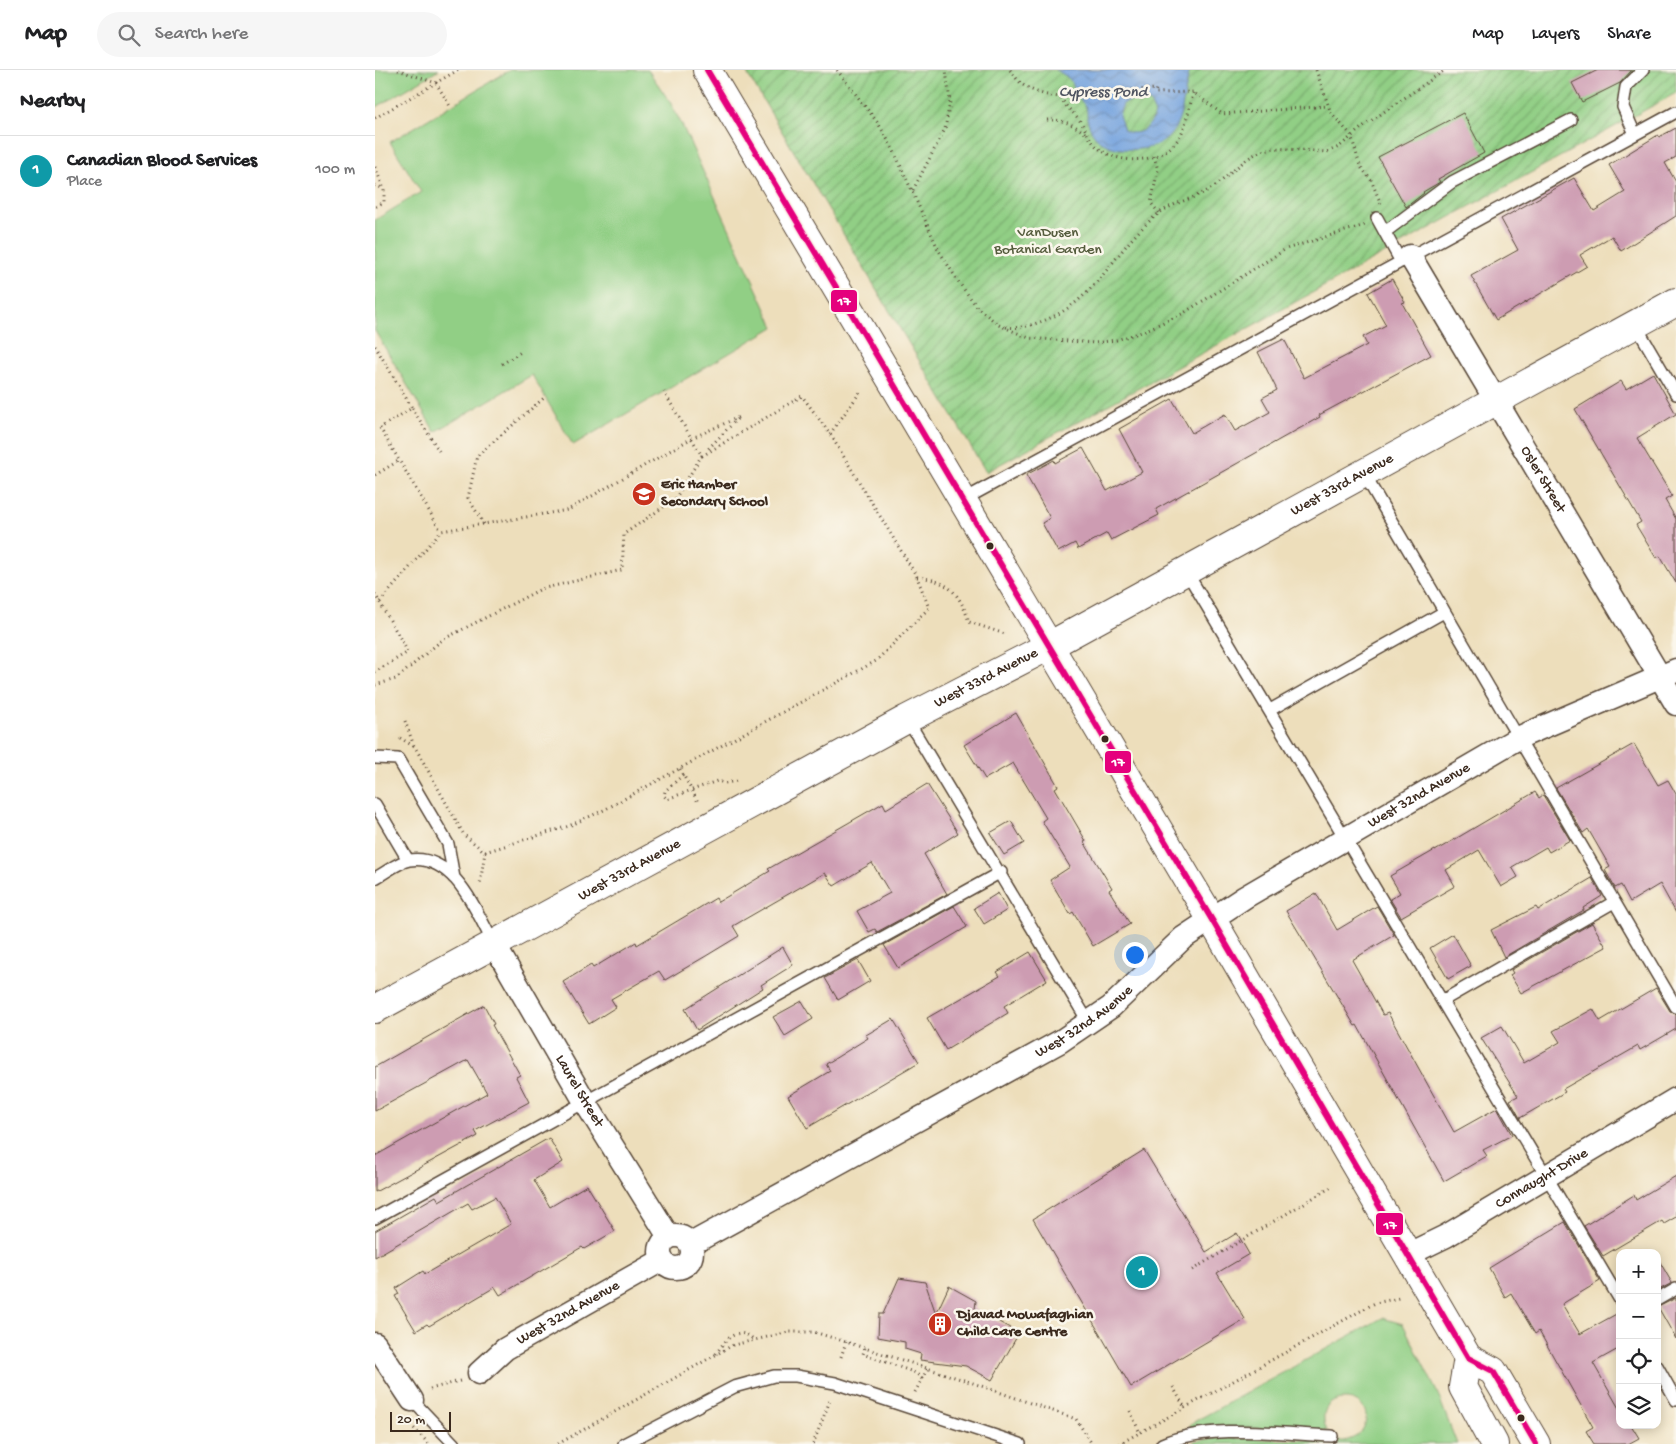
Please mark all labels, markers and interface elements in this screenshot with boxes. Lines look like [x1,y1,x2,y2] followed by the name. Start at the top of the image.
[97,12,447,57] search box
[25,20,67,49] text: Map
[115,21,143,49] icon: search
[155,23,248,46] text: Search here
[1472,24,1504,45] text: Map
[1532,24,1579,45] text: Layers
[1607,24,1651,45] text: Share
[1059,84,1149,103] water label: Cypress Pond
[20,90,85,115] text: Nearby
[67,150,257,173] text: Canadian Blood Services
[33,161,39,180] text: 1
[315,161,355,180] text: 100 m
[67,173,102,192] text: Place
[993,224,1102,259] park label: VanDusen Botanical Garden
[830,289,858,313] line badge: 17
[837,294,851,311] text: 17
[1516,443,1570,518] street label: Osler Street
[1288,450,1397,520] street label: West 33rd Avenue
[661,476,769,511] place label: Eric Hamber Secondary School
[631,481,657,507] school or university icon: Eric Hamber Secondary School
[985,541,995,551] unlabelled marker
[931,644,1041,712] street label: West 33rd Avenue
[1100,734,1110,744] unlabelled marker
[1104,750,1132,774] line badge: 17
[1111,755,1125,772] text: 17
[1365,759,1474,833] street label: West 32nd Avenue
[575,835,684,905] street label: West 33rd Avenue
[1122,942,1148,968] your location
[1032,981,1137,1062] street label: West 32nd Avenue
[551,1052,608,1132] street label: Laurel Street
[1492,1144,1592,1213] street label: Connaught Drive
[1375,1212,1404,1236] line badge: 17
[1383,1218,1397,1235] text: 17
[1616,1249,1661,1429] map controls
[1616,1249,1661,1294] button: +
[1126,1253,1158,1291] pin: 1
[513,1277,623,1350] street label: West 32nd Avenue
[1616,1294,1661,1339] button: −
[955,1306,1094,1341] place label: Djavad Mowafaghian Child Care Centre
[927,1311,953,1337] building icon: Djavad Mowafaghian Child Care Centre
[1616,1339,1661,1384] button: locate
[1616,1384,1661,1429] button: layers
[390,1409,451,1432] scale bar
[397,1412,425,1429] text: 20 m
[1516,1413,1526,1423] unlabelled marker

